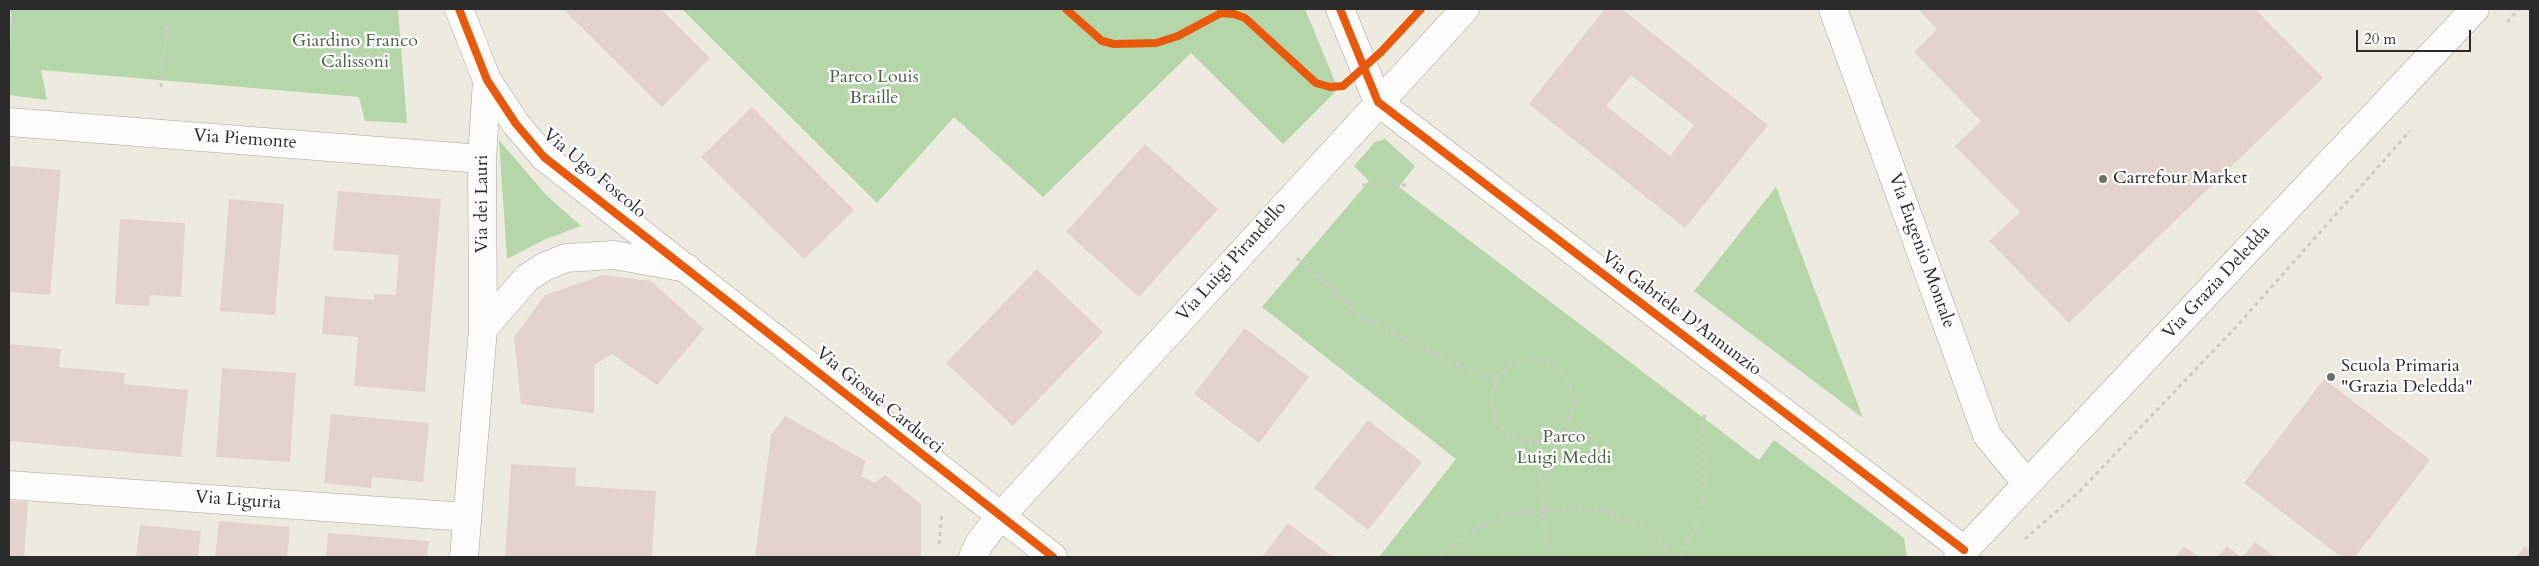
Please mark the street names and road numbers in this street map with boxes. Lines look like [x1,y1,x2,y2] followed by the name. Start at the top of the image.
[538,124,650,224] street label: Via Ugo Foscolo
[192,126,298,154] street label: Via Piemonte
[472,155,494,253] street label: Via dei Lauri
[1883,171,1959,331] street label: Via Eugenio Montale
[1173,198,1291,326] street label: Via Luigi Pirandello
[2159,222,2275,344] street label: Via Grazia Deledda
[1597,247,1765,381] street label: Via Gabriele D'Annunzio
[811,343,947,459] street label: Via Giosuè Carducci
[194,487,282,515] street label: Via Liguria

